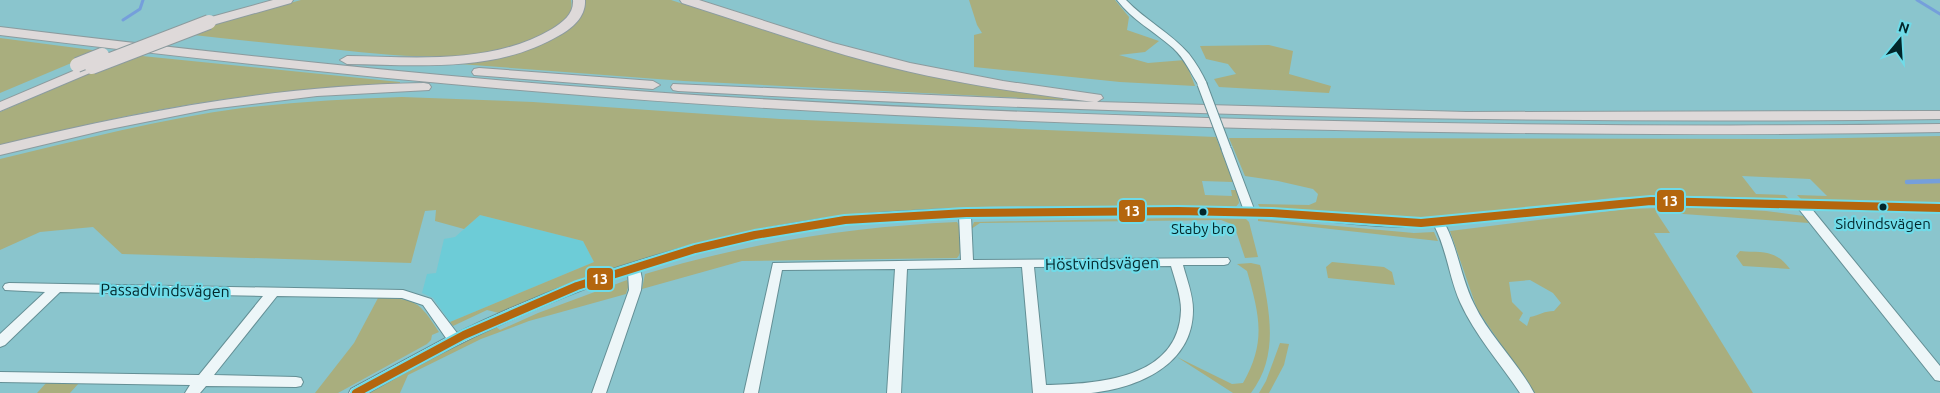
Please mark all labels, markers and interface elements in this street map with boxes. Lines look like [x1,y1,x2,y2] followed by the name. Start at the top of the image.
[1875,15,1925,65] north arrow
[1897,18,1911,37] text: N
[1656,189,1685,213] line badge: 13
[1662,193,1678,209] text: 13
[1118,199,1146,223] line badge: 13
[1878,202,1888,212] marker: Sidvindsvägen
[1124,203,1140,219] text: 13
[1198,207,1208,217] marker: Staby bro
[1835,215,1931,232] place label: Sidvindsvägen
[1171,220,1235,237] place label: Staby bro
[1045,253,1159,273] street label: Höstvindsvägen
[586,267,614,291] line badge: 13
[592,271,608,287] text: 13
[100,280,230,300] street label: Passadvindsvägen

